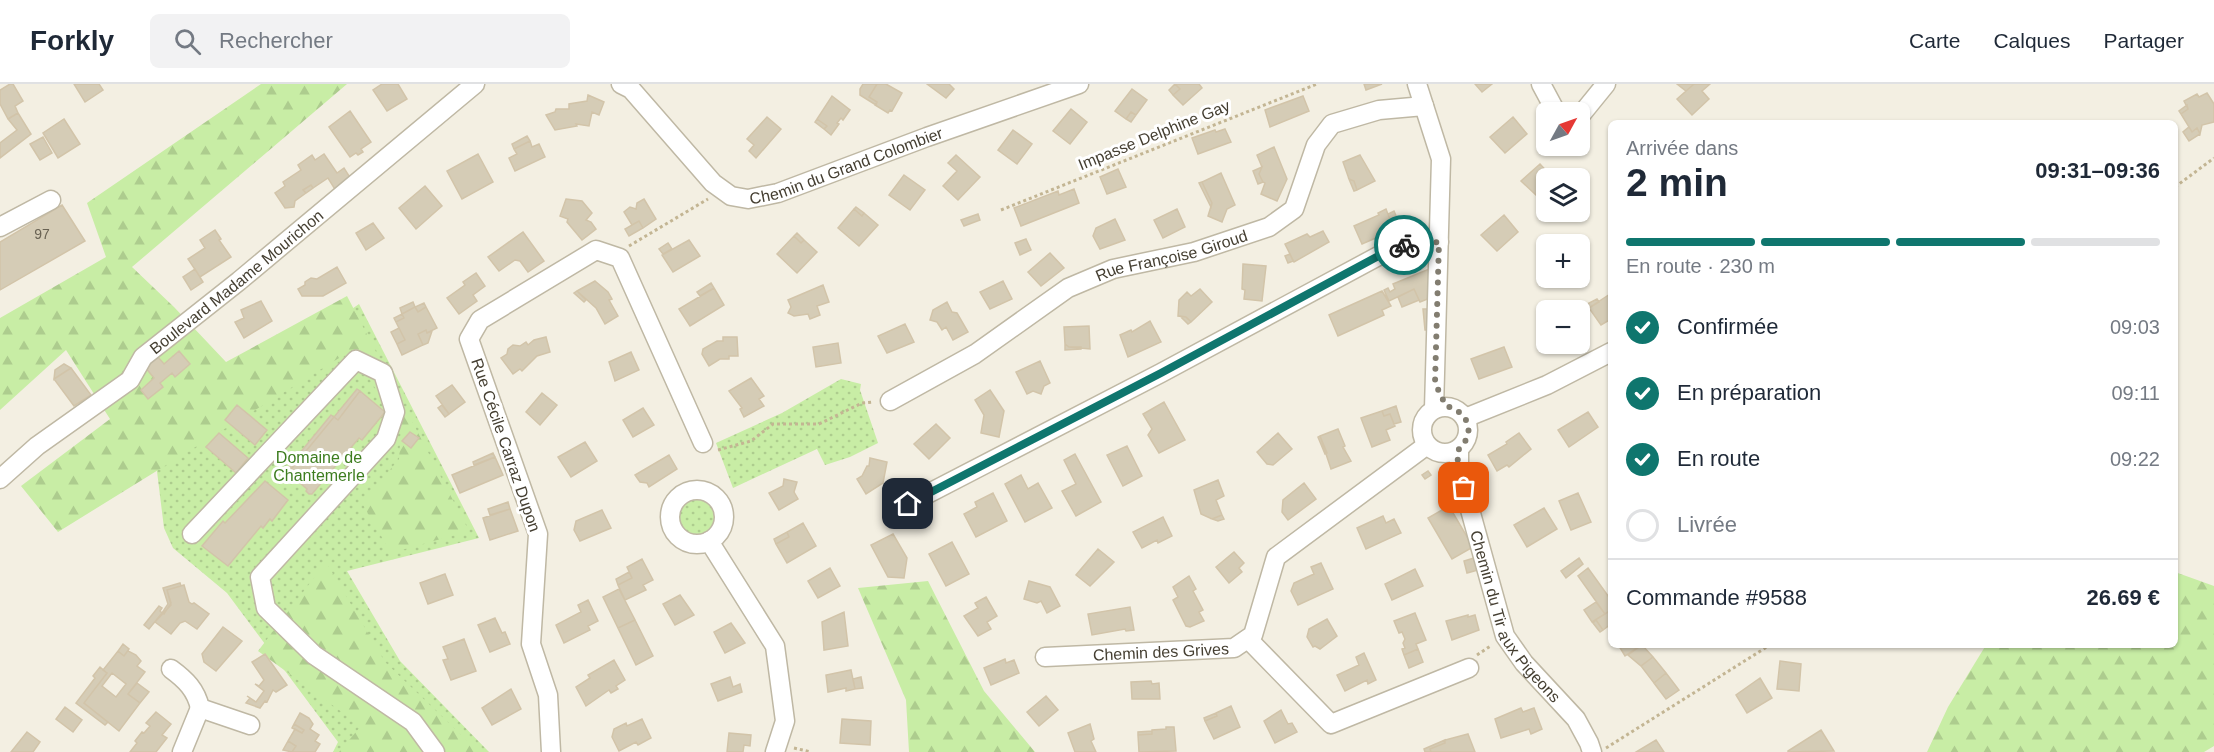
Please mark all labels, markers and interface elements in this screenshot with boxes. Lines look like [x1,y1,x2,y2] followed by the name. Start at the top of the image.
[150,14,570,68] search box
[30,25,114,56] text: Forkly
[171,25,204,58] icon: search
[219,28,333,53] text: Rechercher
[1909,29,1960,52] text: Carte
[1993,29,2070,52] text: Calques
[2103,29,2184,52] text: Partager
[1076,97,1232,173] street label: Impasse Delphine Gay
[1536,102,1590,156] north arrow
[1536,102,1590,354] map controls
[748,124,945,207] street label: Chemin du Grand Colombier
[1626,137,1738,159] text: Arrivée dans
[2035,158,2160,183] text: 09:31–09:36
[1626,161,1728,204] text: 2 min
[1536,168,1590,222] button: layers
[146,206,326,357] street label: Boulevard Madame Mourichon
[1374,215,1434,275] courier
[34,226,50,242] house number: 97
[1093,226,1249,284] street label: Rue Françoise Giroud
[1388,229,1421,262] icon: bike
[1536,234,1590,288] button: +
[1626,255,1775,277] text: En route · 230 m
[1536,300,1590,354] button: −
[1626,311,1659,344] icon: check
[1677,314,1778,339] text: Confirmée
[2110,316,2160,338] text: 09:03
[468,356,544,534] street label: Rue Cécile Carraz Dupon
[1626,377,1659,410] icon: check
[1677,380,1821,405] text: En préparation
[2111,382,2160,404] text: 09:11
[1626,443,1659,476] icon: check
[1677,446,1760,471] text: En route
[2110,448,2160,470] text: 09:22
[273,449,365,484] park label: Domaine de Chantemerle
[1438,462,1489,513] pin
[1447,471,1480,504] icon: bag
[882,478,933,529] pin
[891,487,924,520] icon: home
[1677,512,1737,537] text: Livrée
[1468,528,1564,705] street label: Chemin du Tir aux Pigeons
[1626,585,1807,610] text: Commande #9588
[2087,585,2160,610] text: 26.69 €
[1092,640,1229,663] street label: Chemin des Grives

